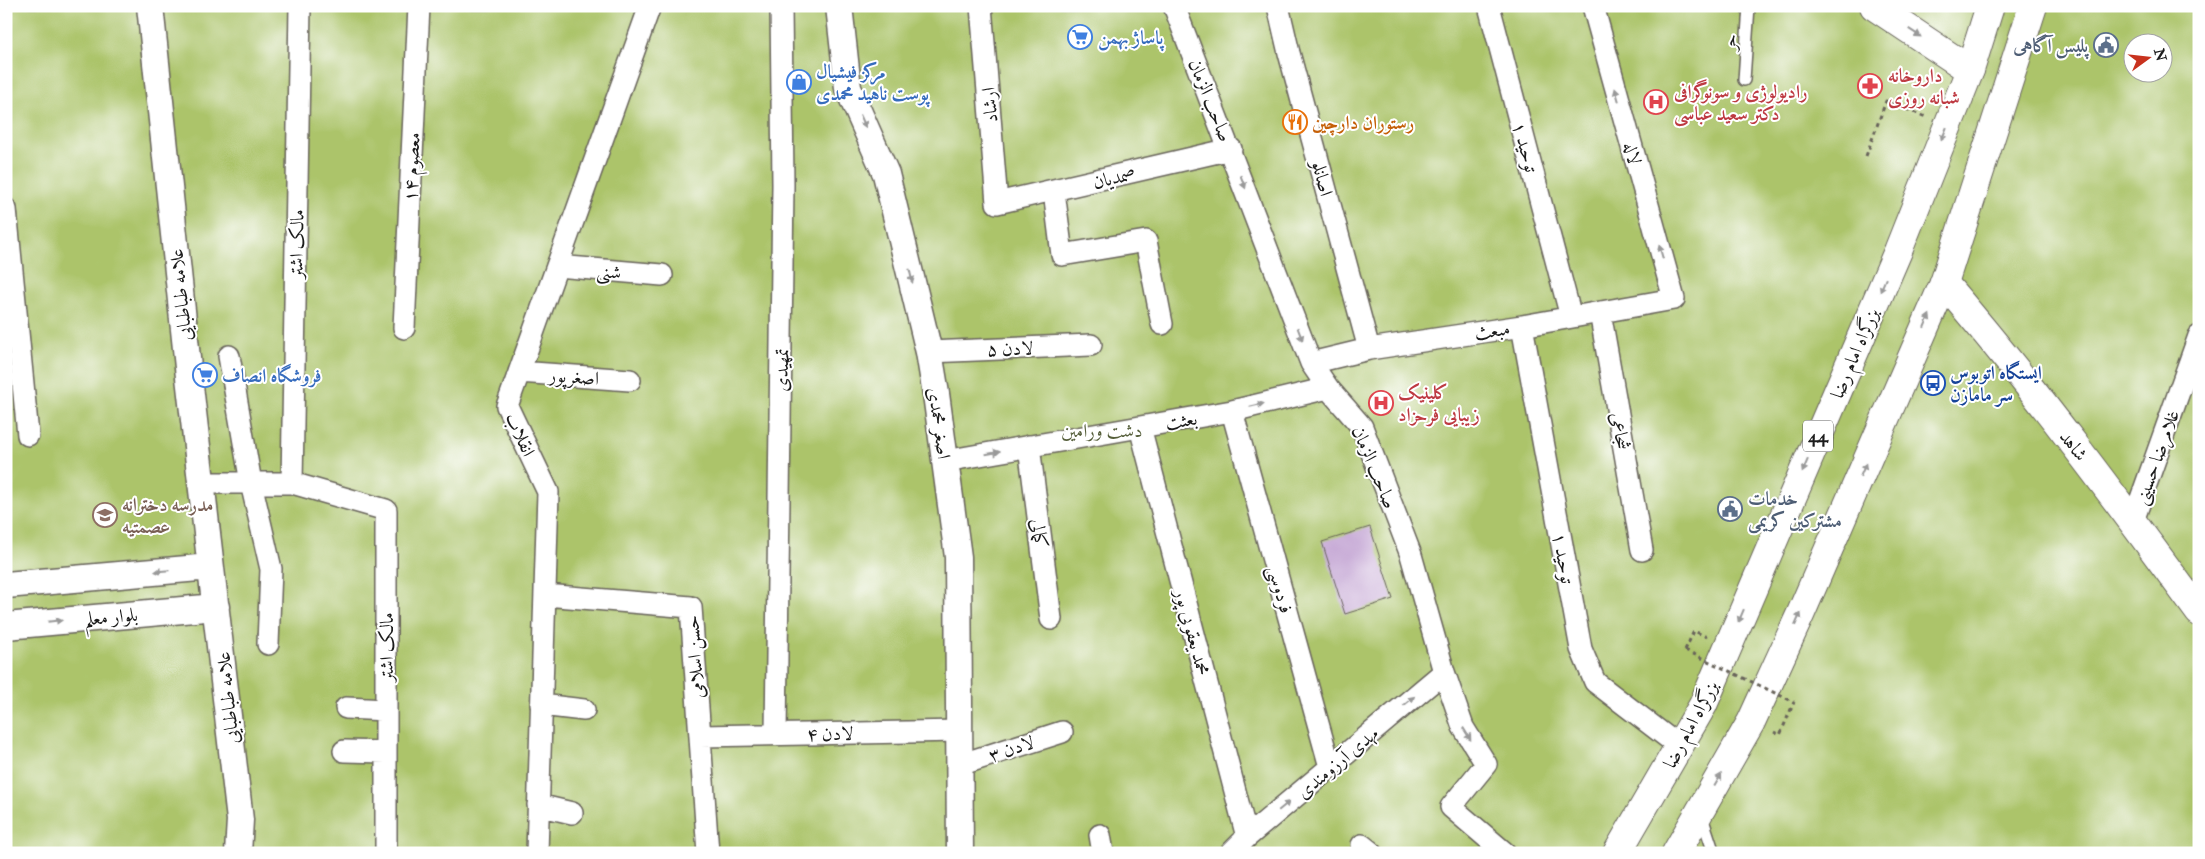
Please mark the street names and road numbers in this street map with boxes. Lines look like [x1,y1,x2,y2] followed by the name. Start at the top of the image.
[1717,33,1743,53] street label: حر
[1183,55,1238,145] street label: صاحب الزمان
[976,86,1003,124] street label: ارشاد
[1507,119,1543,176] street label: توحید ۱
[398,132,430,203] street label: ۱۴ معصوم
[1617,139,1647,167] street label: لاله
[1305,156,1338,199] street label: اصانلو
[1090,161,1138,195] street label: صمدیان
[284,209,310,281] street label: مالک اشتر
[164,247,199,342] street label: علامه طباطبایی
[596,259,622,286] street label: شنی
[1824,304,1889,404] street label: بزرگراه امام رضا
[1473,316,1512,346] street label: مبعث
[986,336,1034,362] street label: لادن ۵
[770,348,794,392] street label: تمهیدی
[546,363,600,392] street label: اصغرپور
[922,386,956,461] street label: اصغر محمدی
[1163,406,1199,436] street label: بعثت
[2129,407,2186,509] street label: غلامرضا حسینی
[500,409,541,460] street label: انقلاب
[1605,410,1635,452] street label: شجاعی
[1803,421,1833,452] road number: 44
[1346,423,1402,512] street label: صاحب الزمان
[2054,425,2093,466] street label: شاهد
[1025,517,1053,549] street label: کمالی
[1547,531,1579,586] street label: توحید ۱
[1261,563,1298,616] street label: فردوسی
[1167,585,1215,679] street label: محمد یعقوبی پور
[83,603,140,638] street label: بلوار معلم
[375,612,399,684] street label: مالک اشتر
[680,614,711,699] street label: حسن اسلامی
[211,650,246,745] street label: علامه طباطبایی
[1657,675,1728,774] street label: بزرگراه امام رضا
[1292,721,1384,804] street label: مهدی آرزومندی
[806,722,854,746] street label: لادن ۴
[985,730,1037,768] street label: لادن ۳

